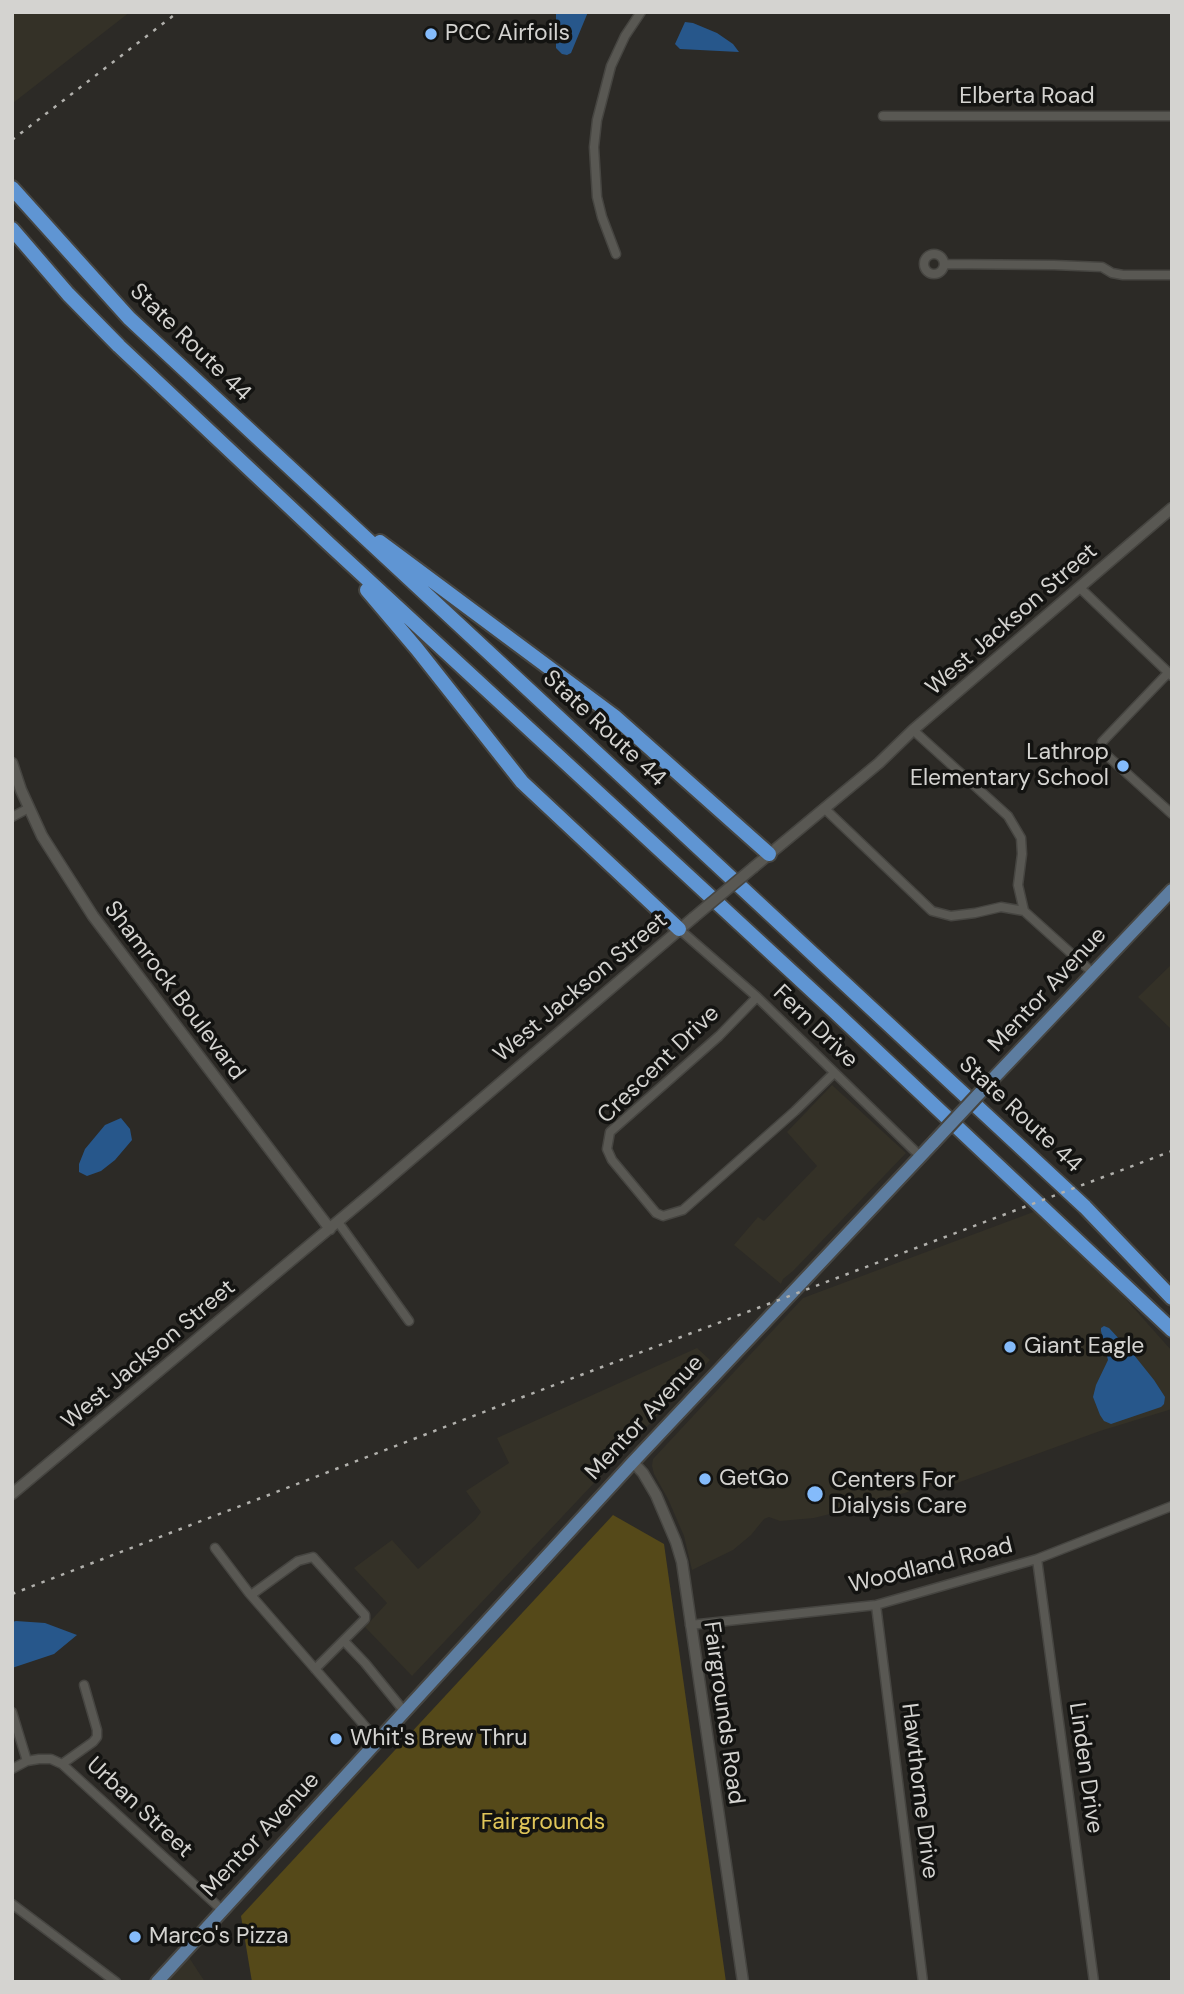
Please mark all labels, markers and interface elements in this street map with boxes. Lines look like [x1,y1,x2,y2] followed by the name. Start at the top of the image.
[445,20,570,48] place label: PCC Airfoils
[423,26,439,42] marker: PCC Airfoils
[959,83,1095,111] street label: Elberta Road
[124,278,256,408] street label: State Route 44
[921,538,1103,702] street label: West Jackson Street
[537,665,671,793] street label: State Route 44
[910,739,1109,793] place label: Lathrop Elementary School
[1115,758,1131,774] marker: Lathrop Elementary School
[98,896,250,1086] street label: Shamrock Boulevard
[489,907,673,1069] street label: West Jackson Street
[983,922,1113,1058] street label: Mentor Avenue
[767,980,863,1074] street label: Fern Drive
[593,1000,725,1130] street label: Crescent Drive
[953,1051,1087,1179] street label: State Route 44
[57,1274,241,1436] street label: West Jackson Street
[1024,1333,1144,1361] place label: Giant Eagle
[1002,1339,1018,1355] marker: Giant Eagle
[580,1350,710,1486] street label: Mentor Avenue
[719,1465,789,1493] place label: GetGo
[831,1467,967,1521] place label: Centers For Dialysis Care
[697,1471,713,1487] marker: GetGo
[805,1484,825,1504] marker: Centers For Dialysis Care
[846,1532,1016,1600] street label: Woodland Road
[697,1620,749,1806] street label: Fairgrounds Road
[1062,1701,1108,1835] street label: Linden Drive
[895,1702,943,1880] street label: Hawthorne Drive
[350,1725,527,1753] place label: Whit's Brew Thru
[328,1731,344,1747] marker: Whit's Brew Thru
[80,1752,198,1864] street label: Urban Street
[196,1767,326,1903] street label: Mentor Avenue
[481,1809,605,1837] park label: Fairgrounds
[149,1923,288,1951] place label: Marco's Pizza
[127,1929,143,1945] marker: Marco's Pizza

